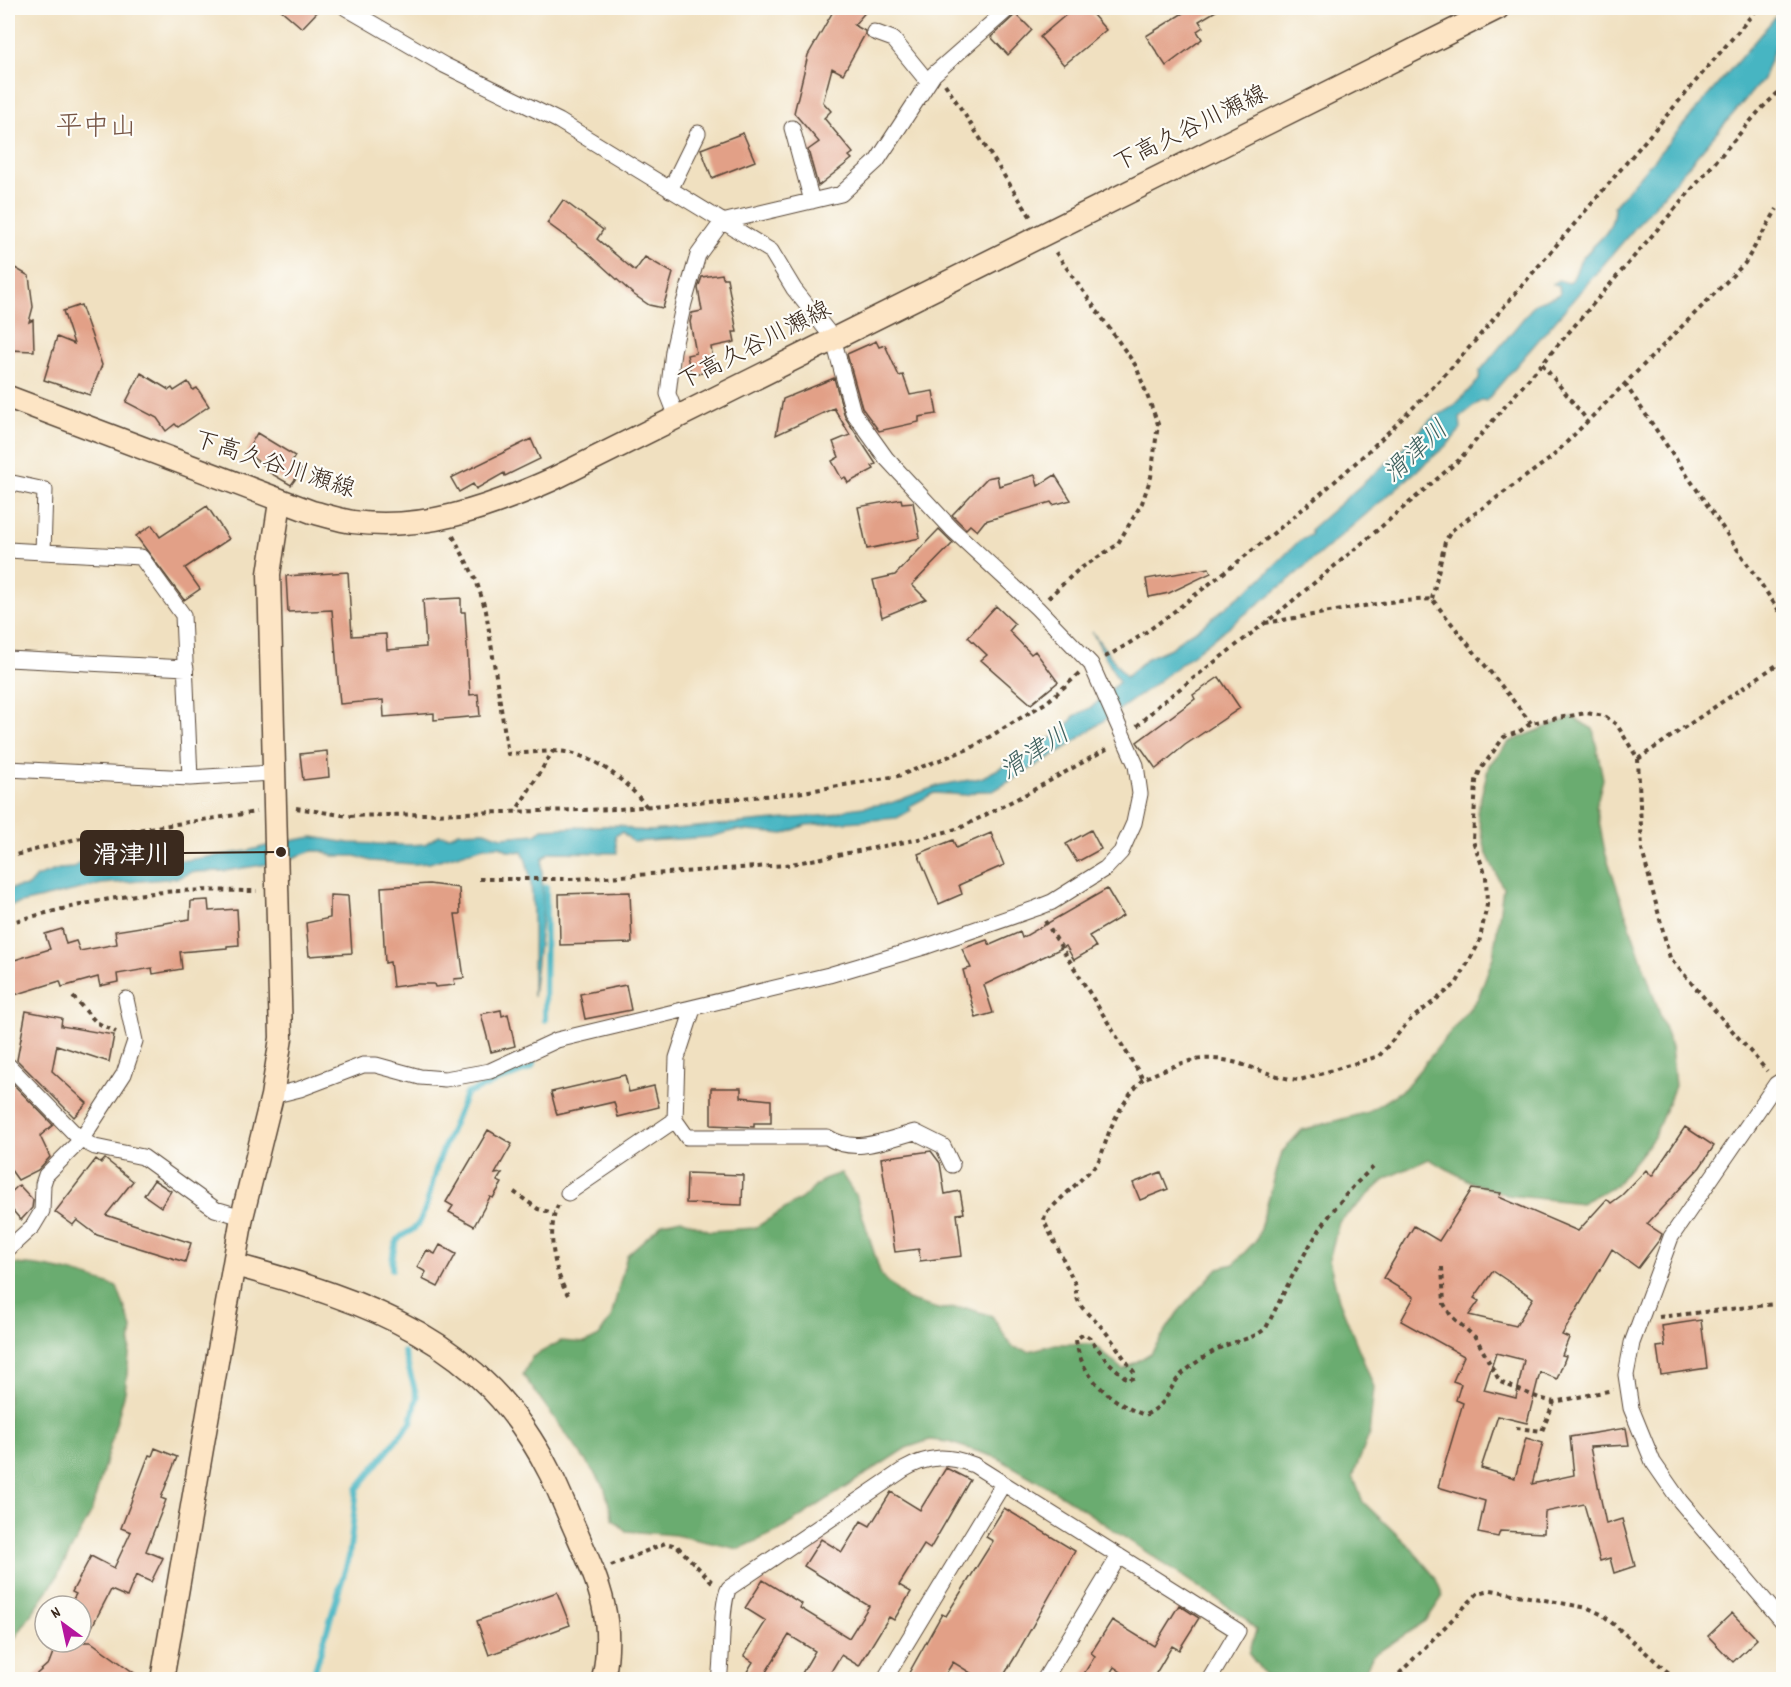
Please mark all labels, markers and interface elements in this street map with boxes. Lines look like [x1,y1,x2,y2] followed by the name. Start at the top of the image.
[1108,78,1274,182] street label: 下高久谷川瀬線
[56,109,137,148] district label: 平中山
[672,294,838,400] street label: 下高久谷川瀬線
[1376,413,1458,493] water label: 滑津川
[189,424,359,508] street label: 下高久谷川瀬線
[993,717,1079,791] water label: 滑津川
[81,831,183,875] callout: 滑津川
[93,839,171,876] text: 滑津川
[33,1594,93,1654] north arrow
[47,1602,66,1625] text: N

